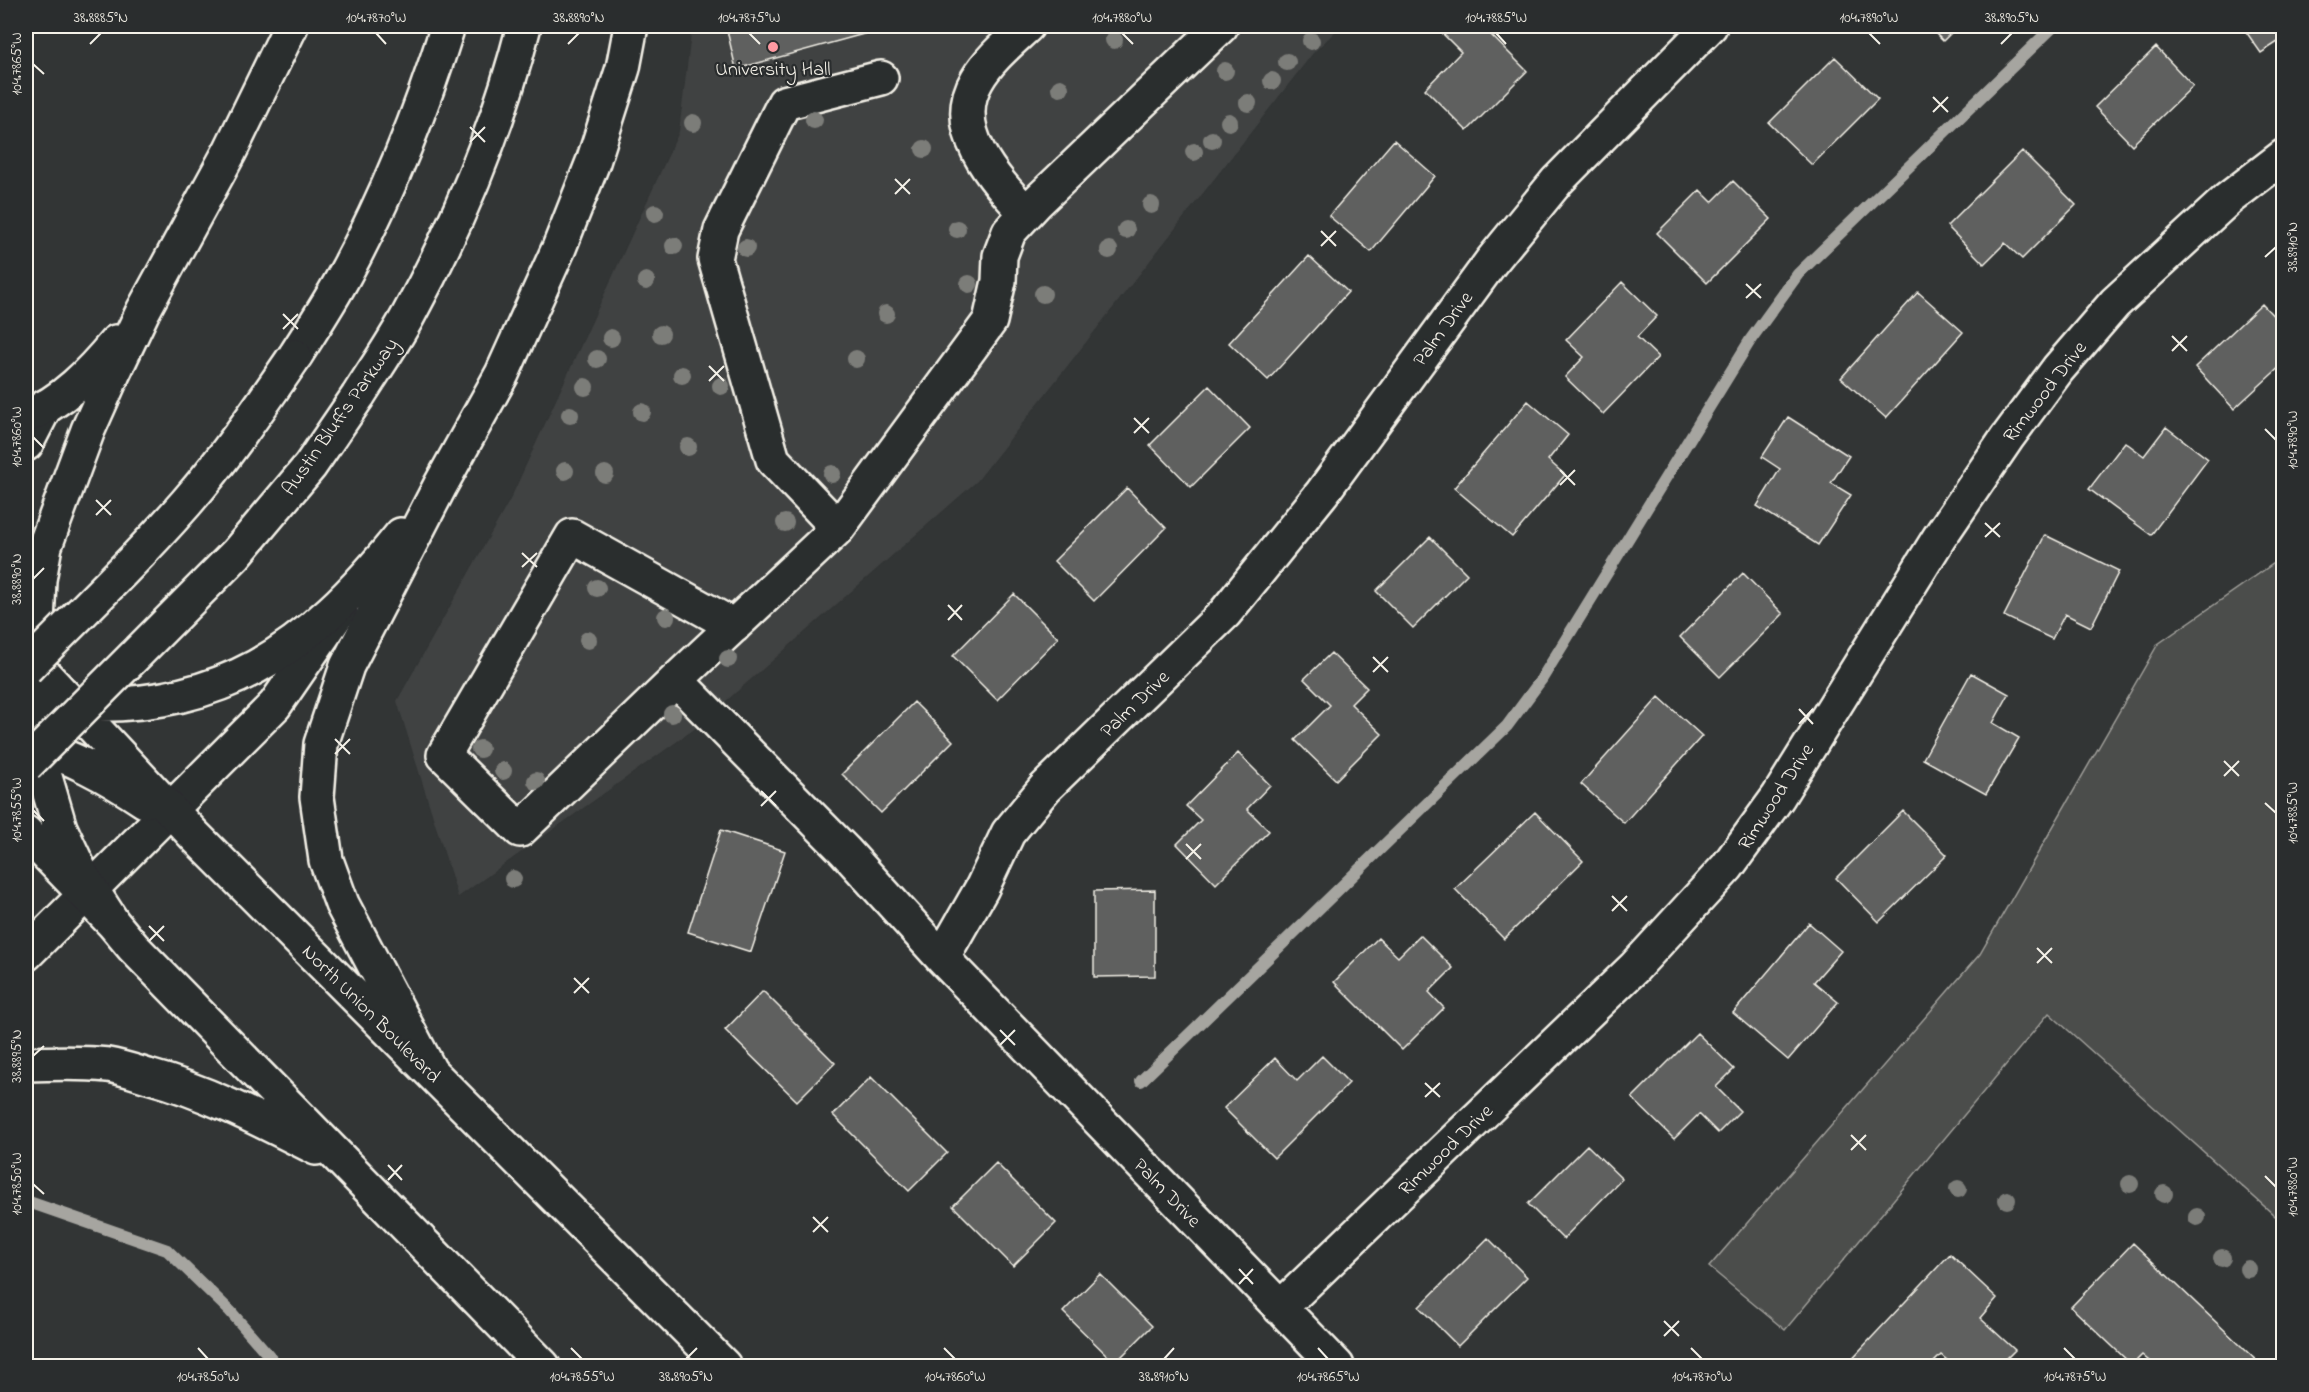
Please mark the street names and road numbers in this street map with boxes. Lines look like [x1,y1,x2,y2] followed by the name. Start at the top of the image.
[1407,286,1481,373] street label: Palm Drive
[276,333,406,502] street label: Austin Bluffs Parkway
[1997,336,2095,449] street label: Rimwood Drive
[1094,664,1177,745] street label: Palm Drive
[1732,738,1822,856] street label: Rimwood Drive
[294,939,446,1091] street label: North Union Boulevard
[1393,1098,1501,1204] street label: Rimwood Drive
[1126,1152,1207,1235] street label: Palm Drive

